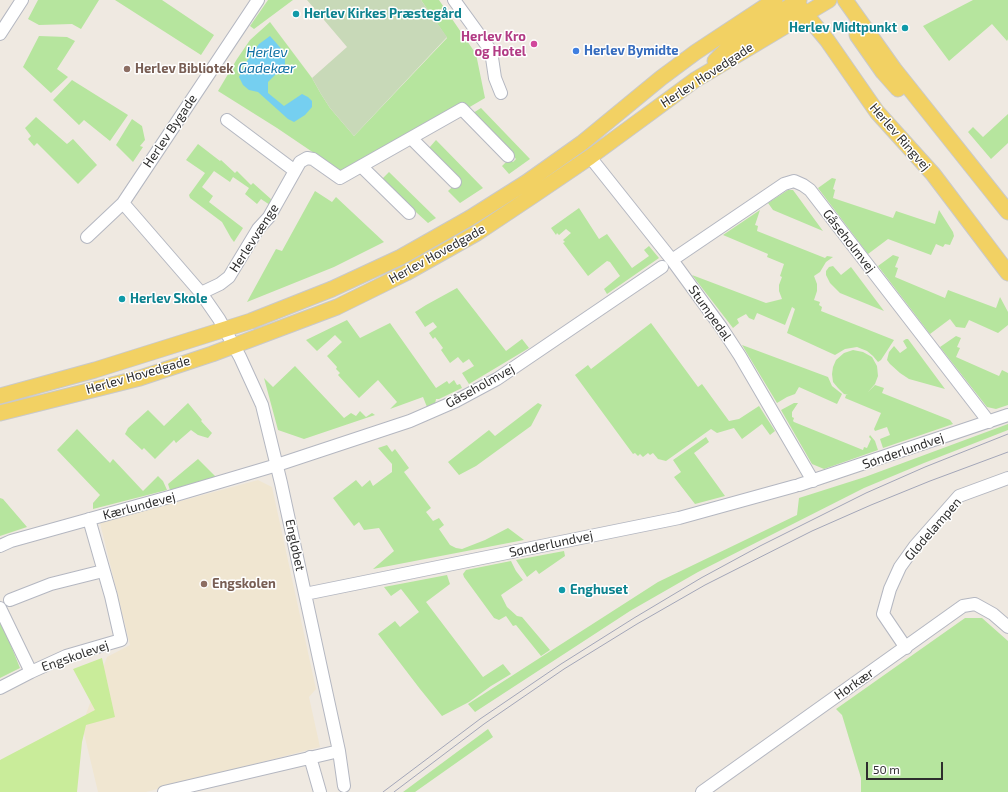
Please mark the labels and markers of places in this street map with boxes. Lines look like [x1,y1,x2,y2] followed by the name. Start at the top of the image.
[304,6,462,22] place label: Herlev Kirkes Præstegård
[291,9,301,19] marker: Herlev Kirkes Præstegård
[789,20,897,36] place label: Herlev Midtpunkt
[900,23,910,33] marker: Herlev Midtpunkt
[461,29,526,60] place label: Herlev Kro og Hotel
[529,39,539,49] marker: Herlev Kro og Hotel
[584,43,679,59] place label: Herlev Bymidte
[571,46,581,56] marker: Herlev Bymidte
[135,61,234,77] place label: Herlev Bibliotek
[122,64,132,74] marker: Herlev Bibliotek
[130,291,207,307] place label: Herlev Skole
[117,294,127,304] marker: Herlev Skole
[212,576,276,592] place label: Engskolen
[199,579,209,589] marker: Engskolen
[570,582,628,598] place label: Enghuset
[557,585,567,595] marker: Enghuset

